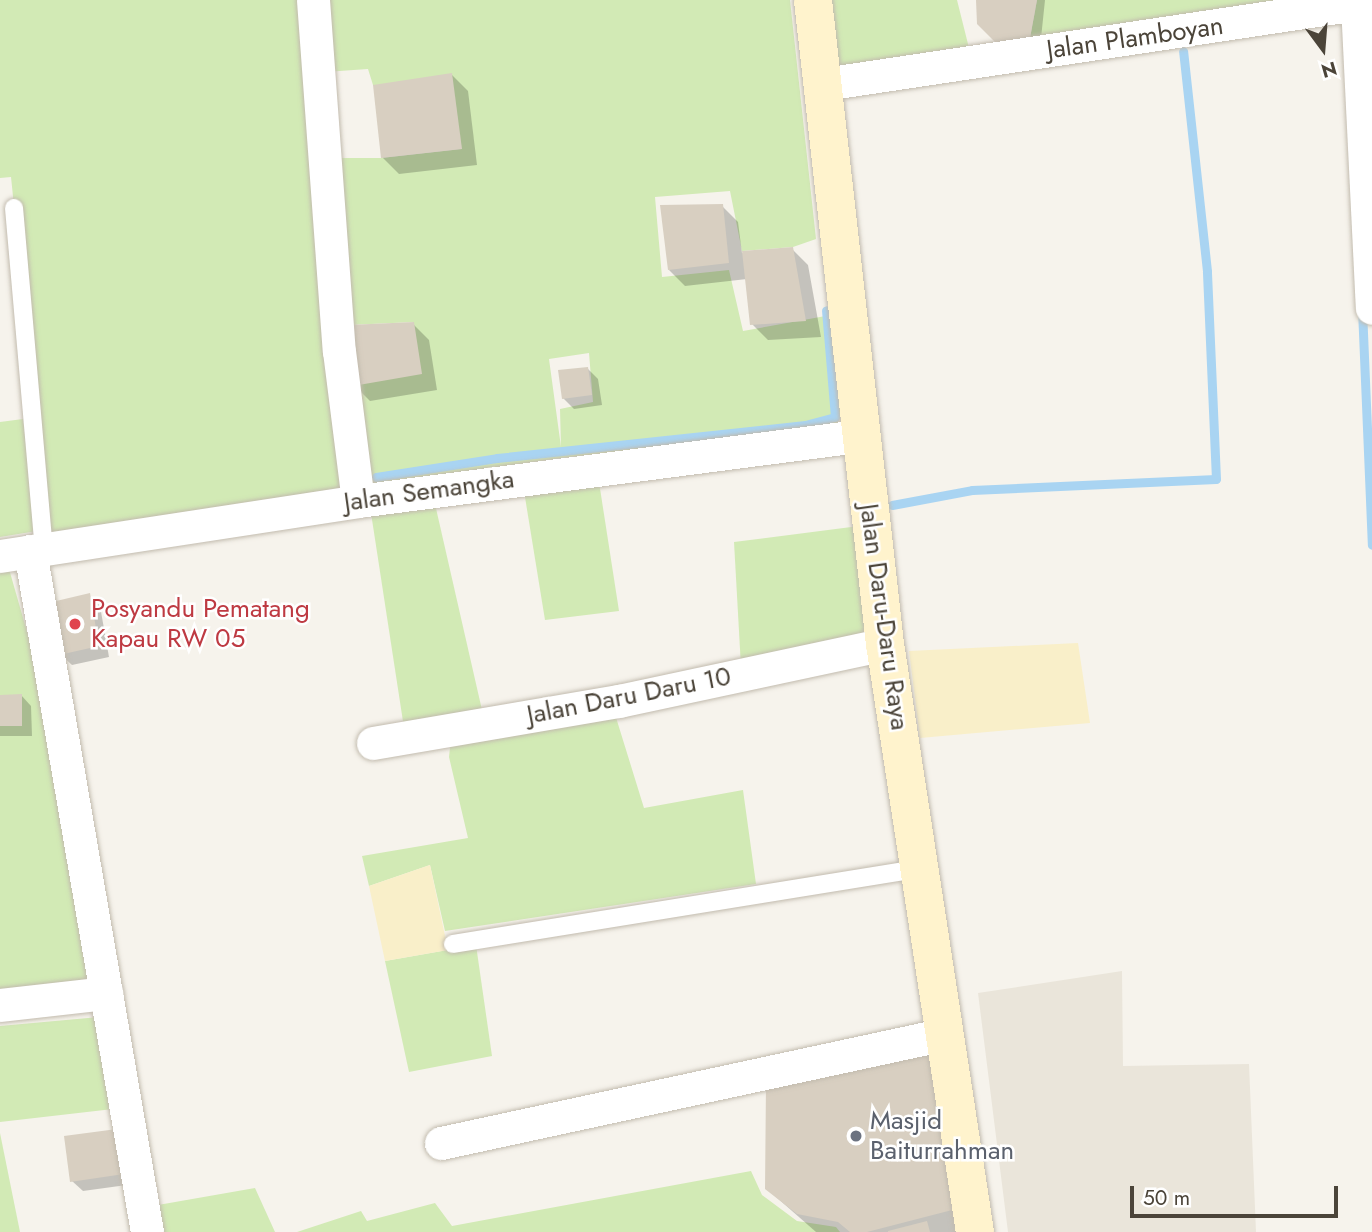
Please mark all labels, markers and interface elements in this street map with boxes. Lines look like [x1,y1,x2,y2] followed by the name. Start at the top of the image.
[1045,10,1225,66] street label: Jalan Plamboyan
[1288,14,1358,84] north arrow
[1318,55,1340,85] text: N
[342,464,516,518] street label: Jalan Semangka
[853,502,915,732] street label: Jalan Daru-Daru Raya
[91,593,310,654] place label: Posyandu Pematang Kapau RW 05
[65,614,85,634] marker: Posyandu Pematang Kapau RW 05
[524,661,734,731] street label: Jalan Daru Daru 10
[870,1105,1014,1166] place label: Masjid Baiturrahman
[848,1128,864,1144] marker: Masjid Baiturrahman
[1134,1172,1342,1216] scale bar
[1143,1183,1190,1213] text: 50 m

